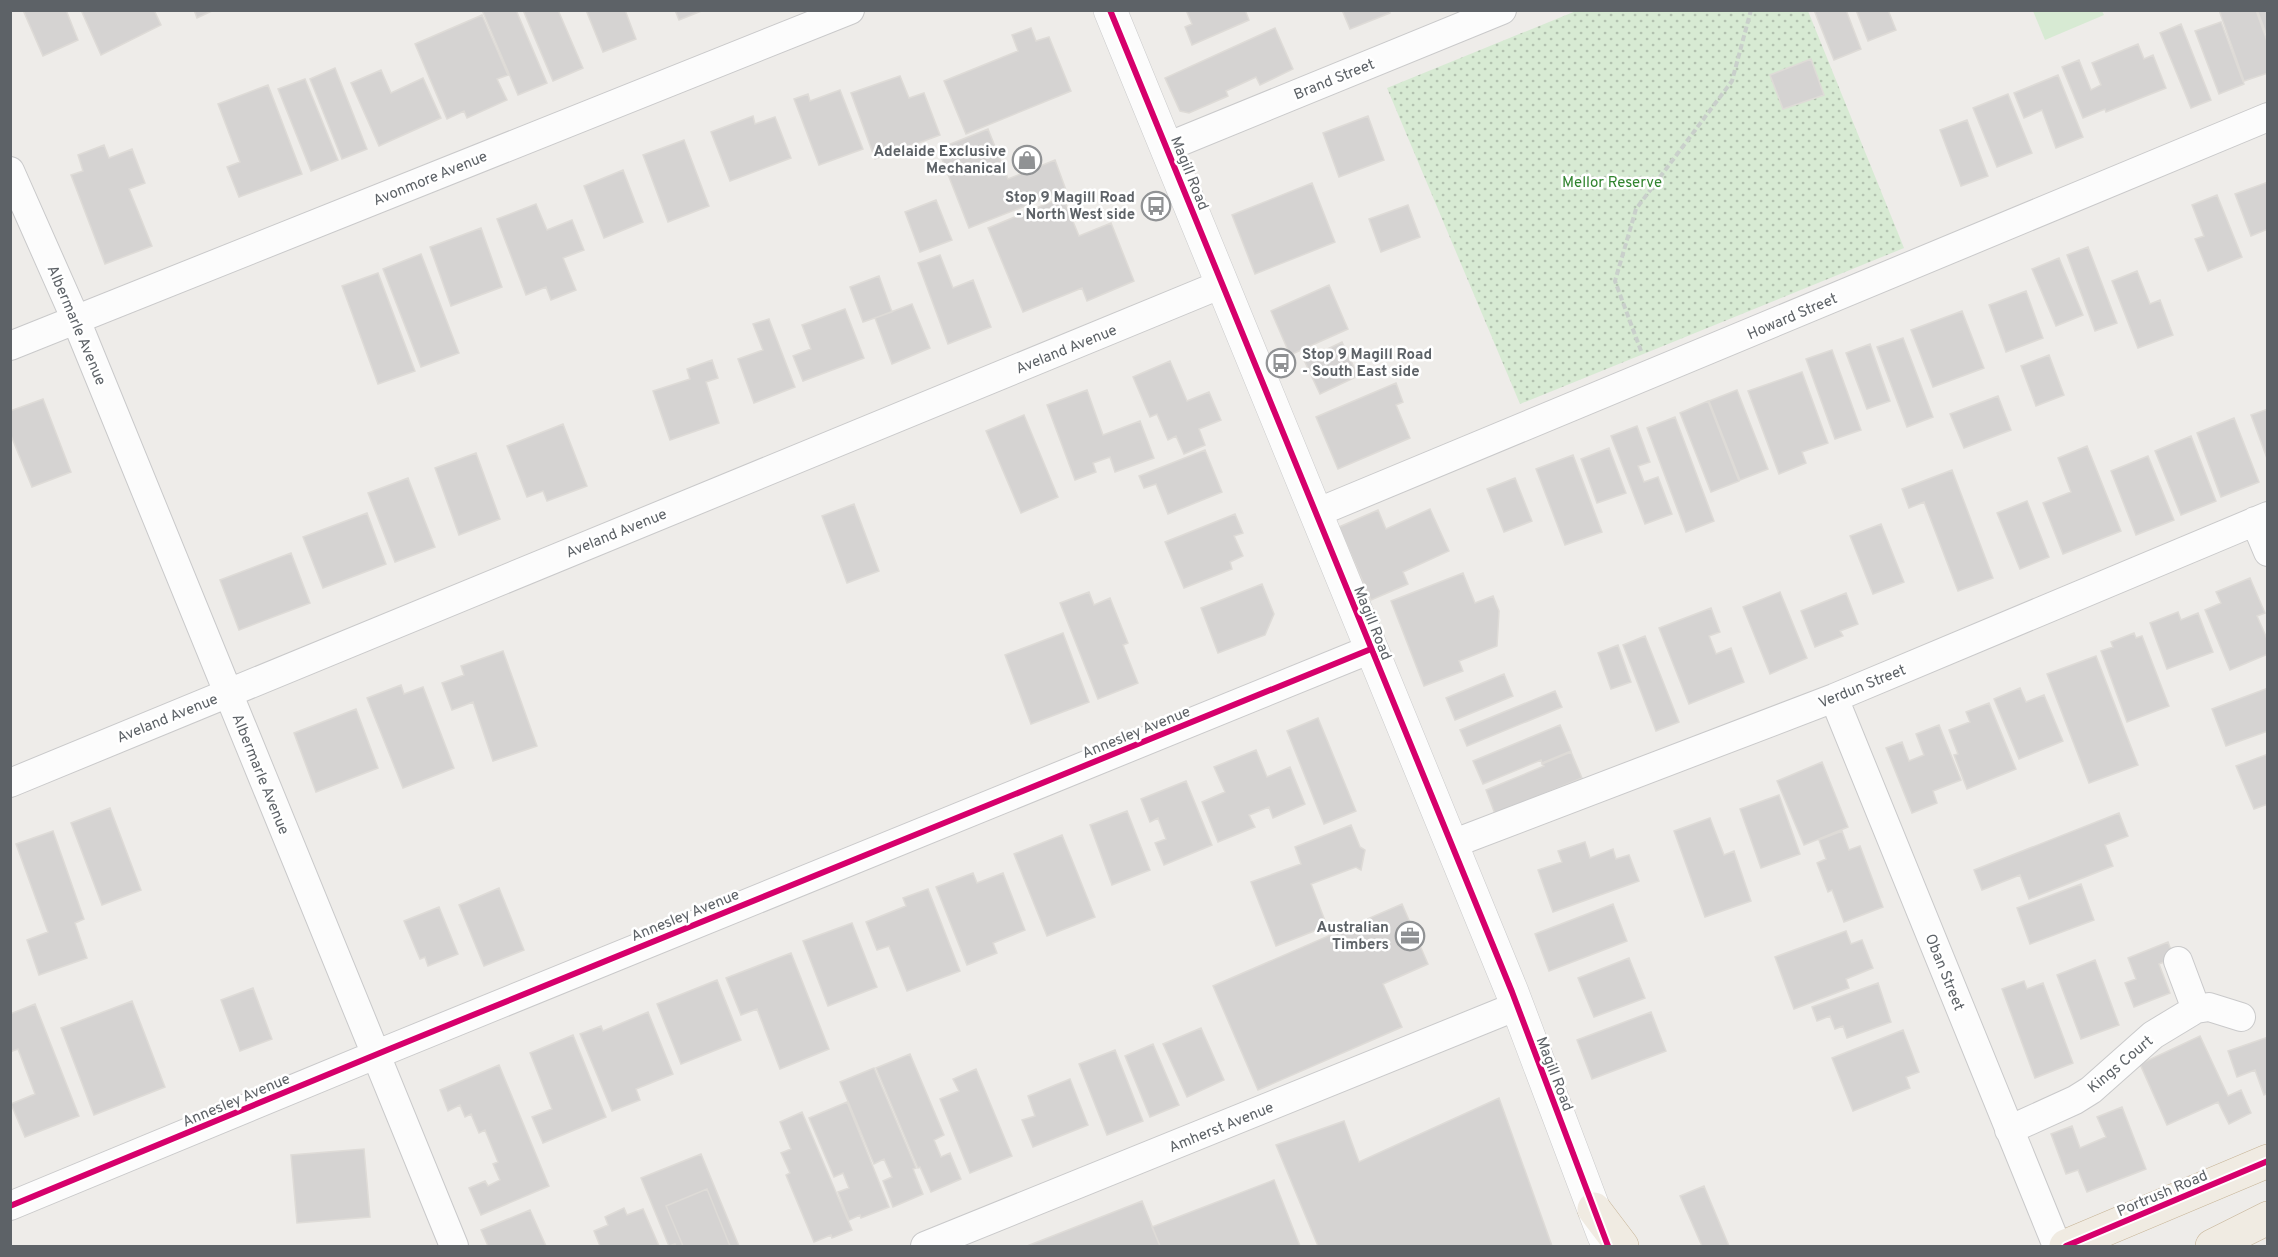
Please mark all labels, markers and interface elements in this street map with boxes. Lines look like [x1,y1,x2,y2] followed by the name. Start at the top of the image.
[1291,56,1378,105] street label: Brand Street
[1165,134,1212,213] street label: Magill Road
[873,143,1006,179] place label: Adelaide Exclusive Mechanical
[1011,144,1043,176] shop icon: Adelaide Exclusive Mechanical
[371,148,491,211] street label: Avonmore Avenue
[1562,174,1662,193] park label: Mellor Reserve
[1005,189,1135,225] place label: Stop 9 Magill Road - North West side
[1140,190,1172,222] bus stop icon: Stop 9 Magill Road - North West side
[42,263,109,388] street label: Albermarle Avenue
[1745,290,1841,345] street label: Howard Street
[1013,321,1120,379] street label: Aveland Avenue
[1302,346,1432,382] place label: Stop 9 Magill Road - South East side
[1265,347,1297,379] bus stop icon: Stop 9 Magill Road - South East side
[563,505,670,563] street label: Aveland Avenue
[1348,584,1395,663] street label: Magill Road
[1816,661,1909,713] street label: Verdun Street
[114,690,221,748] street label: Aveland Avenue
[1080,703,1194,764] street label: Annesley Avenue
[227,711,292,838] street label: Albermarle Avenue
[629,886,743,947] street label: Annesley Avenue
[1317,919,1389,955] place label: Australian Timbers
[1394,920,1426,952] office icon: Australian Timbers
[1920,931,1968,1014] street label: Oban Street
[2084,1032,2158,1098] street label: Kings Court
[1531,1035,1576,1114] street label: Magill Road
[180,1070,293,1133] street label: Annesley Avenue
[1167,1099,1277,1158] street label: Amherst Avenue
[2114,1167,2211,1222] street label: Portrush Road

